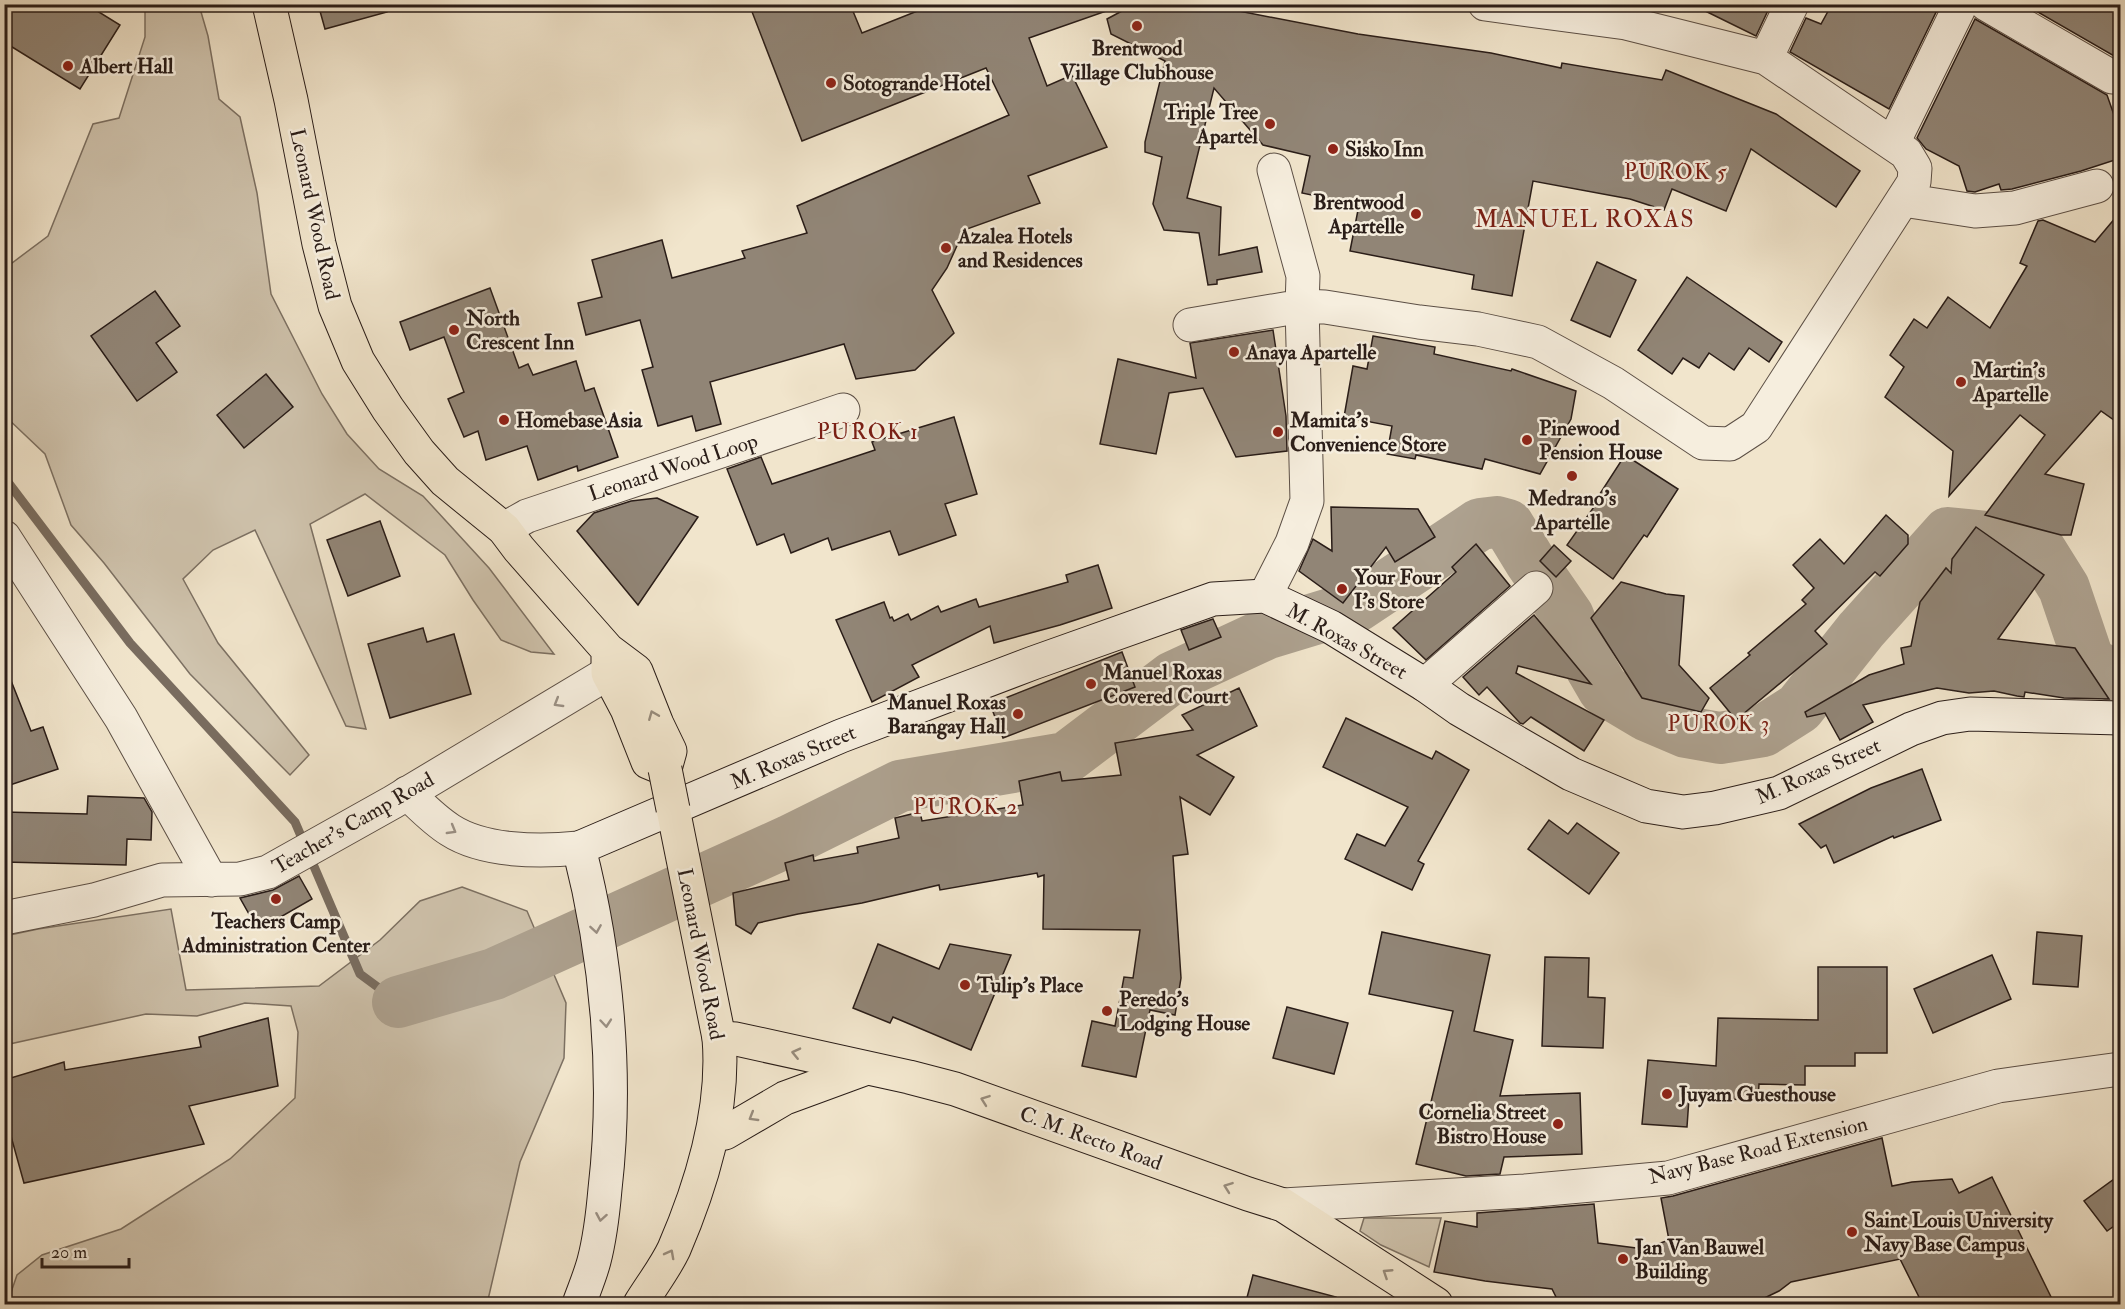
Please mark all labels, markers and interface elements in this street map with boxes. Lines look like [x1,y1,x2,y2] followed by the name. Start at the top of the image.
[1130,19,1144,33] marker: Brentwood Village Clubhouse
[1060,35,1214,86] place label: Brentwood Village Clubhouse
[79,53,174,80] place label: Albert Hall
[61,59,75,73] marker: Albert Hall
[843,70,991,97] place label: Sotogrande Hotel
[824,76,838,90] marker: Sotogrande Hotel
[1163,99,1259,150] place label: Triple Tree Apartel
[1263,117,1277,131] marker: Triple Tree Apartel
[283,126,346,303] street label: Leonard Wood Road
[1345,136,1424,163] place label: Sisko Inn
[1326,142,1340,156] marker: Sisko Inn
[1624,158,1728,186] district label: PUROK 5
[1313,189,1405,240] place label: Brentwood Apartelle
[1475,204,1695,235] district label: MANUEL ROXAS
[1409,207,1423,221] marker: Brentwood Apartelle
[957,223,1083,274] place label: Azalea Hotels and Residences
[939,241,953,255] marker: Azalea Hotels and Residences
[465,305,574,356] place label: North Crescent Inn
[447,323,461,337] marker: North Crescent Inn
[1245,339,1376,366] place label: Anaya Apartelle
[1227,345,1241,359] marker: Anaya Apartelle
[1972,357,2049,408] place label: Martin's Apartelle
[1954,375,1968,389] marker: Martin's Apartelle
[516,407,643,434] place label: Homebase Asia
[1289,407,1447,458] place label: Mamita's Convenience Store
[497,413,511,427] marker: Homebase Asia
[1539,415,1662,466] place label: Pinewood Pension House
[817,418,919,446] district label: PUROK 1
[1271,425,1285,439] marker: Mamita's Convenience Store
[585,427,761,508] street label: Leonard Wood Loop
[1520,433,1534,447] marker: Pinewood Pension House
[1565,469,1579,483] marker: Medrano's Apartelle
[1527,485,1616,536] place label: Medrano's Apartelle
[1353,564,1442,615] place label: Your Four I's Store
[1335,582,1349,596] marker: Your Four I's Store
[1282,597,1412,686] street label: M. Roxas Street
[1102,659,1228,710] place label: Manuel Roxas Covered Court
[1084,677,1098,691] marker: Manuel Roxas Covered Court
[886,689,1007,740] place label: Manuel Roxas Barangay Hall
[554,696,564,707] one-way arrow
[1011,707,1025,721] marker: Manuel Roxas Barangay Hall
[1667,710,1771,738] district label: PUROK 3
[648,711,660,722] one-way arrow
[726,719,860,796] street label: M. Roxas Street
[1752,732,1885,811] street label: M. Roxas Street
[268,766,439,881] street label: Teacher's Camp Road
[913,793,1019,821] district label: PUROK 2
[446,823,456,834] one-way arrow
[671,866,731,1043] street label: Leonard Wood Road
[269,892,283,906] marker: Teachers Camp Administration Center
[181,908,371,959] place label: Teachers Camp Administration Center
[589,924,601,933] one-way arrow
[976,972,1083,999] place label: Tulip's Place
[958,978,972,992] marker: Tulip's Place
[1119,986,1250,1037] place label: Peredo's Lodging House
[1100,1004,1114,1018] marker: Peredo's Lodging House
[599,1018,612,1027] one-way arrow
[791,1047,801,1060] one-way arrow
[1678,1081,1836,1108] place label: Juyam Guesthouse
[1660,1087,1674,1101] marker: Juyam Guesthouse
[980,1094,991,1107] one-way arrow
[1418,1099,1546,1150] place label: Cornelia Street Bistro House
[1016,1100,1166,1177] street label: C. M. Recto Road
[749,1110,759,1121] one-way arrow
[1646,1110,1871,1191] street label: Navy Base Road Extension
[1551,1117,1565,1131] marker: Cornelia Street Bistro House
[1223,1182,1233,1195] one-way arrow
[1863,1207,2054,1258] place label: Saint Louis University Navy Base Campus
[596,1212,608,1222] one-way arrow
[1845,1225,1859,1239] marker: Saint Louis University Navy Base Campus
[42,1231,129,1269] scale bar
[1634,1234,1765,1285] place label: Jan Van Bauwel Building
[51,1241,87,1264] text: 20 m
[663,1250,674,1261] one-way arrow
[1616,1252,1630,1266] marker: Jan Van Bauwel Building
[1383,1269,1394,1280] one-way arrow

